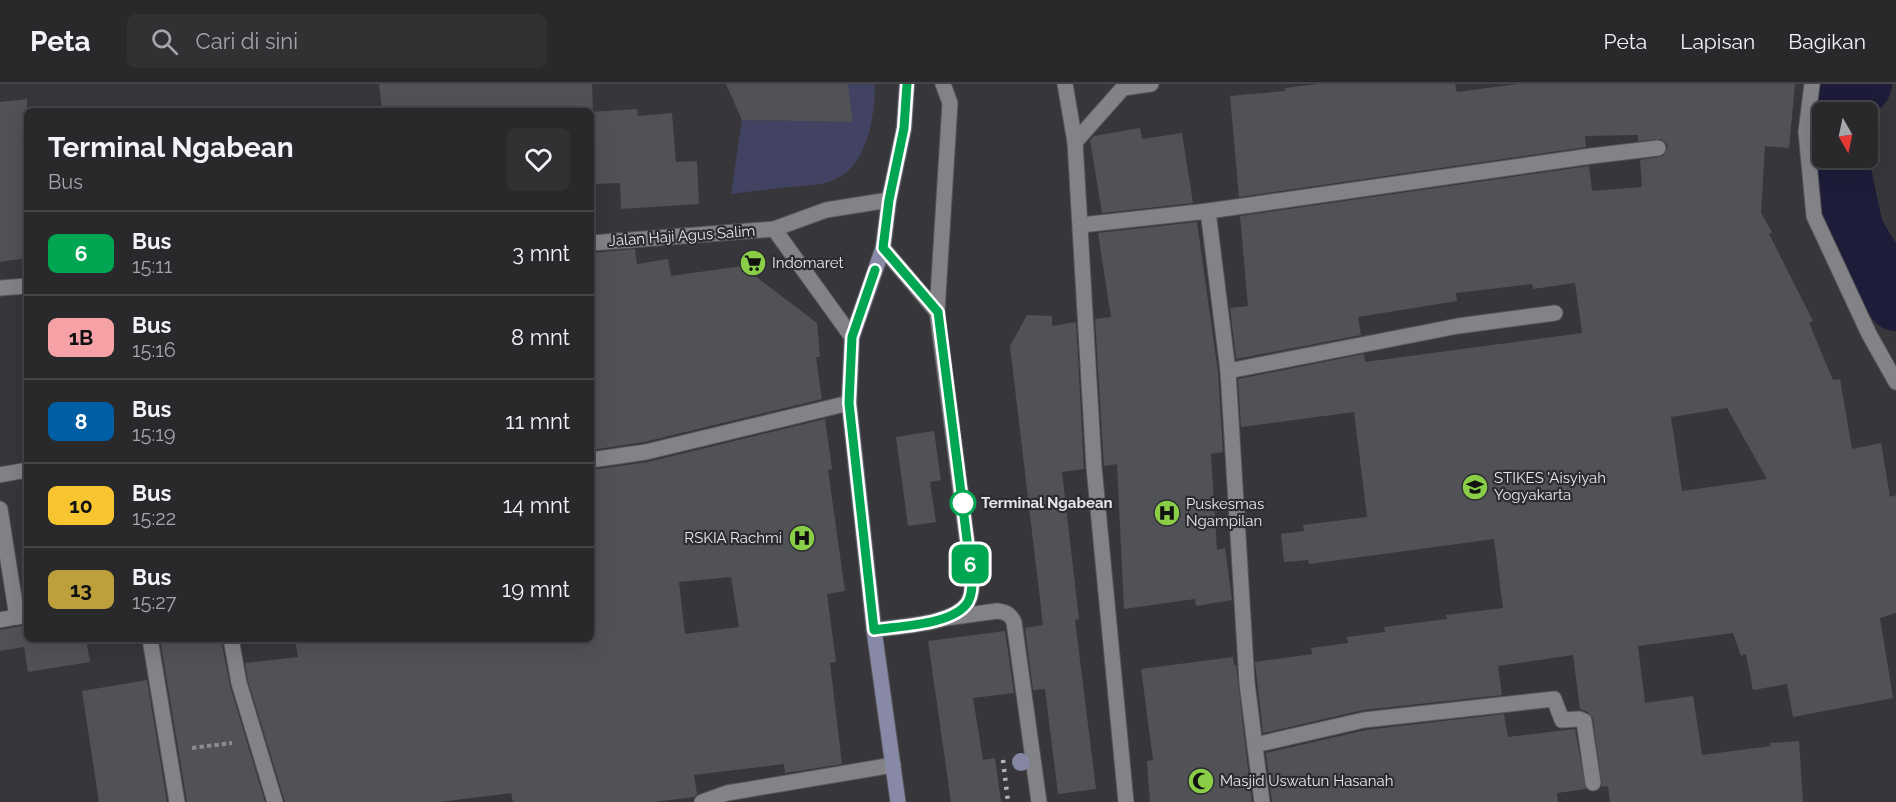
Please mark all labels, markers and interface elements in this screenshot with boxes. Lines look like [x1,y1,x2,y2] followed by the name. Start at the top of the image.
[127,14,547,68] search box
[30,25,91,58] text: Peta
[148,25,181,58] icon: search
[196,28,298,54] text: Cari di sini
[1604,29,1647,54] text: Peta
[1680,29,1755,54] text: Lapisan
[1788,29,1866,54] text: Bagikan
[1812,102,1878,168] north arrow
[1812,102,1878,168] map controls
[507,128,570,191] button: heart
[48,131,294,164] text: Terminal Ngabean
[48,170,83,194] text: Bus
[608,222,756,250] street label: Jalan Haji Agus Salim
[132,228,171,254] text: Bus
[512,240,570,266] text: 3 mnt
[75,241,87,266] text: 6
[738,248,768,278] supermarket icon: Indomaret
[132,254,172,278] text: 15:11
[772,254,843,272] place label: Indomaret
[132,312,171,338] text: Bus
[511,324,570,350] text: 8 mnt
[69,325,93,350] text: 1B
[132,338,176,362] text: 15:16
[132,396,171,422] text: Bus
[505,408,570,434] text: 11 mnt
[75,409,87,434] text: 8
[132,422,176,446] text: 15:19
[1494,469,1606,504] place label: STIKES 'Aisyiyah Yogyakarta
[1460,472,1490,502] school or university icon: STIKES 'Aisyiyah Yogyakarta
[132,480,171,506] text: Bus
[950,490,976,516] marker: Terminal Ngabean
[503,492,570,518] text: 14 mnt
[69,493,93,518] text: 10
[981,494,1113,512] place label: Terminal Ngabean
[1186,495,1264,530] place label: Puskesmas Ngampilan
[1152,498,1182,528] hospital icon: Puskesmas Ngampilan
[132,506,176,530] text: 15:22
[787,523,817,553] hospital icon: RSKIA Rachmi
[684,529,782,547] place label: RSKIA Rachmi
[950,544,990,584] line badge: 6
[964,552,976,577] text: 6
[132,564,171,590] text: Bus
[502,576,570,602] text: 19 mnt
[70,577,92,602] text: 13
[132,590,176,614] text: 15:27
[1186,766,1216,796] mosque icon: Masjid Uswatun Hasanah
[1220,772,1393,790] place label: Masjid Uswatun Hasanah

